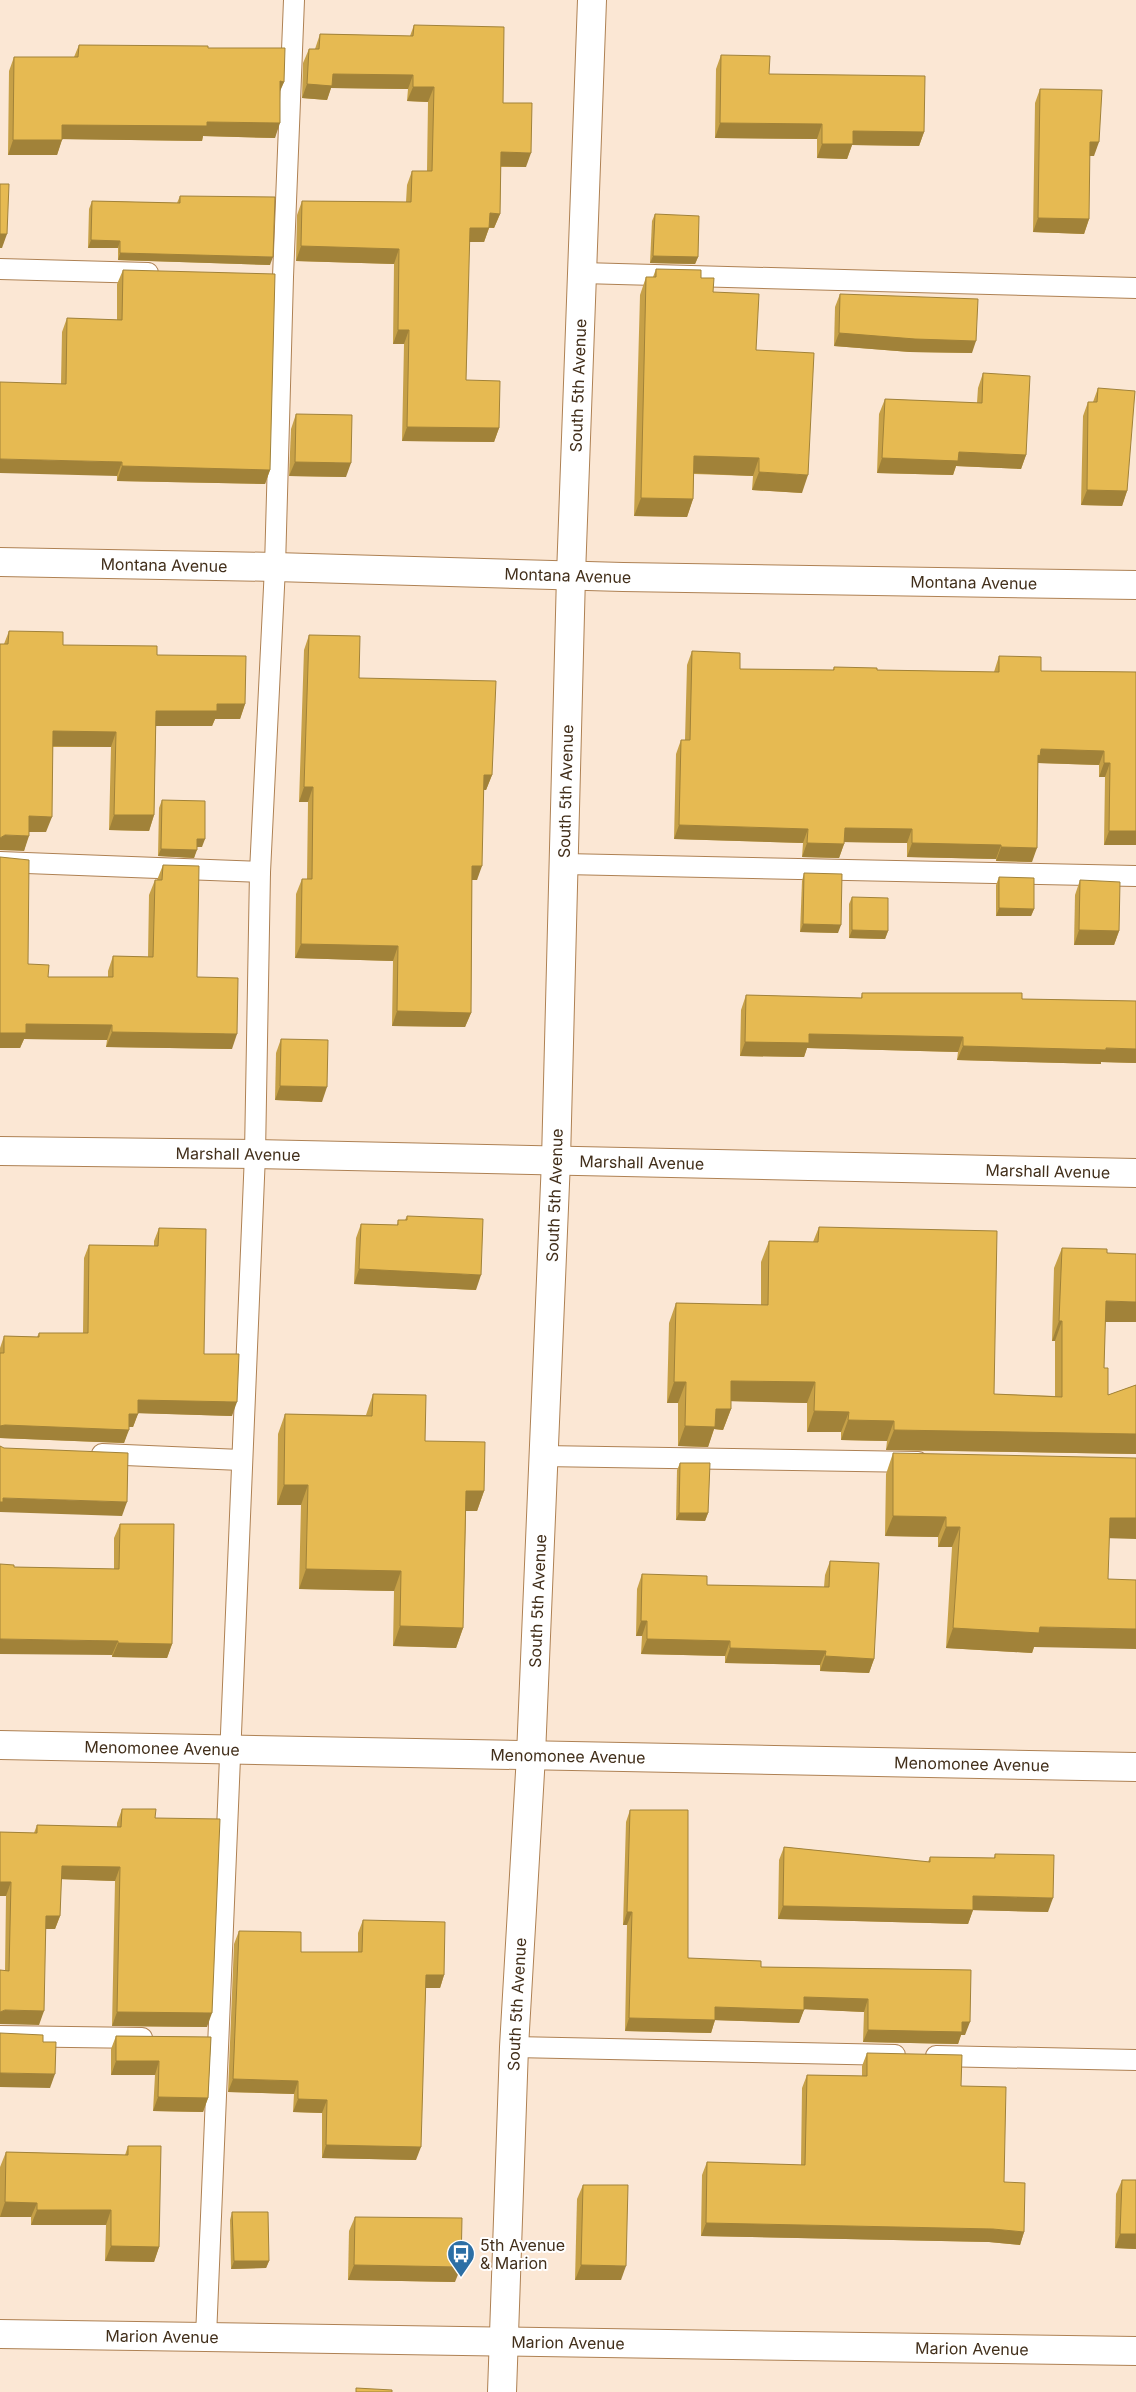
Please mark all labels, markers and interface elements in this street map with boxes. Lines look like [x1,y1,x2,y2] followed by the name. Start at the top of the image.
[565,318,590,453] street label: South 5th Avenue
[100,554,228,576] street label: Montana Avenue
[504,564,631,587] street label: Montana Avenue
[910,571,1037,593] street label: Montana Avenue
[554,724,577,858] street label: South 5th Avenue
[542,1128,567,1262] street label: South 5th Avenue
[175,1143,301,1165] street label: Marshall Avenue
[579,1151,705,1174] street label: Marshall Avenue
[985,1160,1110,1182] street label: Marshall Avenue
[525,1534,550,1668] street label: South 5th Avenue
[84,1737,240,1760] street label: Menomonee Avenue
[490,1744,646,1767] street label: Menomonee Avenue
[894,1752,1050,1775] street label: Menomonee Avenue
[503,1937,530,2071] street label: South 5th Avenue
[480,2235,565,2273] place label: 5th Avenue & Marion
[446,2239,476,2278] bus stop icon: 5th Avenue & Marion
[105,2326,219,2347] street label: Marion Avenue
[511,2332,625,2353] street label: Marion Avenue
[915,2338,1029,2359] street label: Marion Avenue

